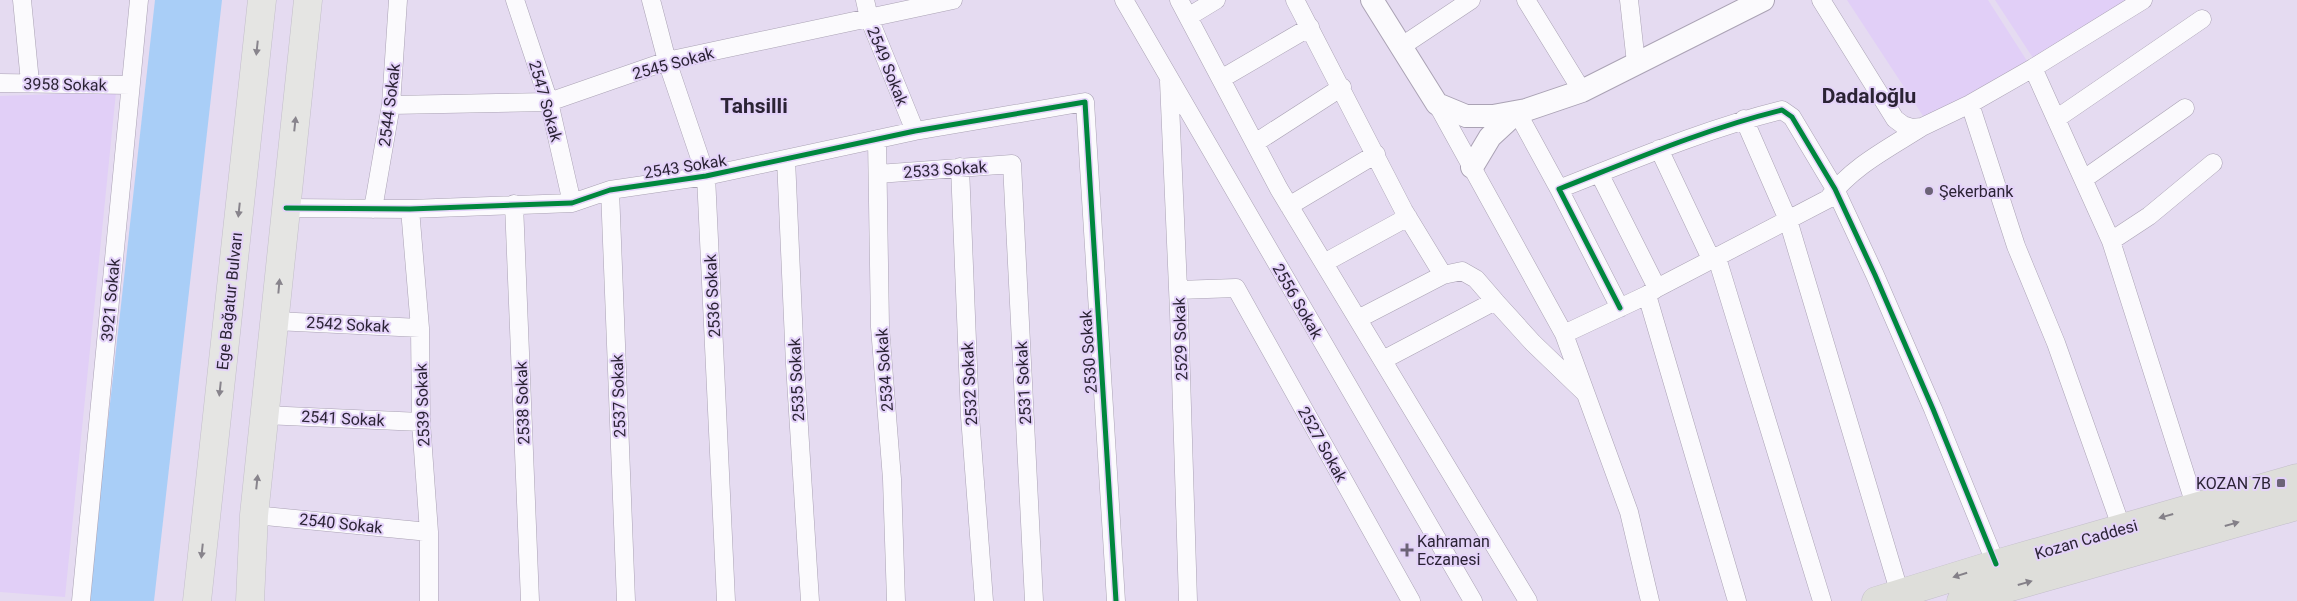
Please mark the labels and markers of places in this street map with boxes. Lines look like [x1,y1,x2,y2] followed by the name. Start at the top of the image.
[1939,182,2014,201] place label: Şekerbank
[1923,185,1935,197] marker: Şekerbank
[2196,474,2271,493] place label: KOZAN 7B
[2275,477,2287,489] marker: KOZAN 7B
[1417,532,1490,569] place label: Kahraman Eczanesi
[1401,544,1413,556] marker: Kahraman Eczanesi

